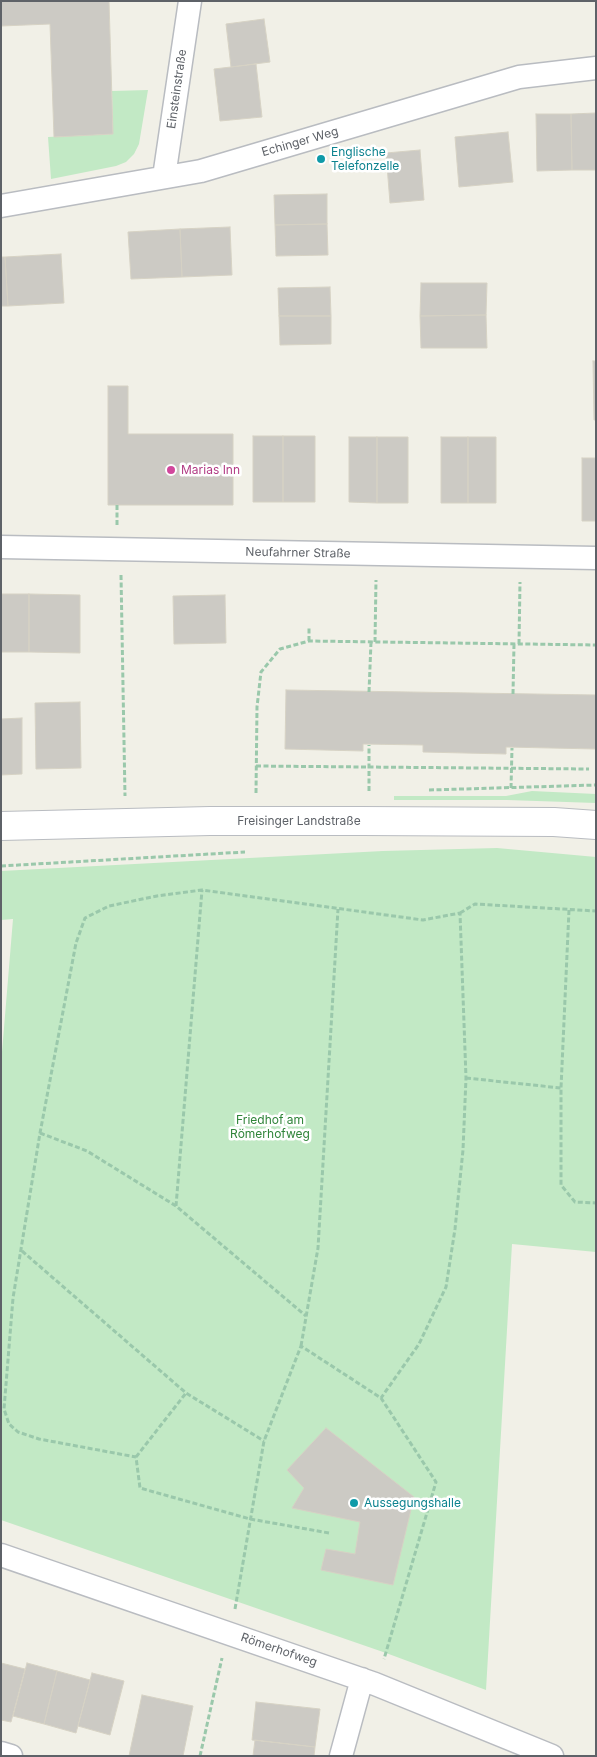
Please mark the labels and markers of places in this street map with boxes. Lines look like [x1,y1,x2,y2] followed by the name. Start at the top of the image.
[331,145,399,173] place label: Englische Telefonzelle
[315,153,327,165] marker: Englische Telefonzelle
[181,463,240,477] place label: Marias Inn
[165,464,177,476] marker: Marias Inn
[364,1496,461,1510] place label: Aussegungshalle
[348,1497,360,1509] marker: Aussegungshalle

